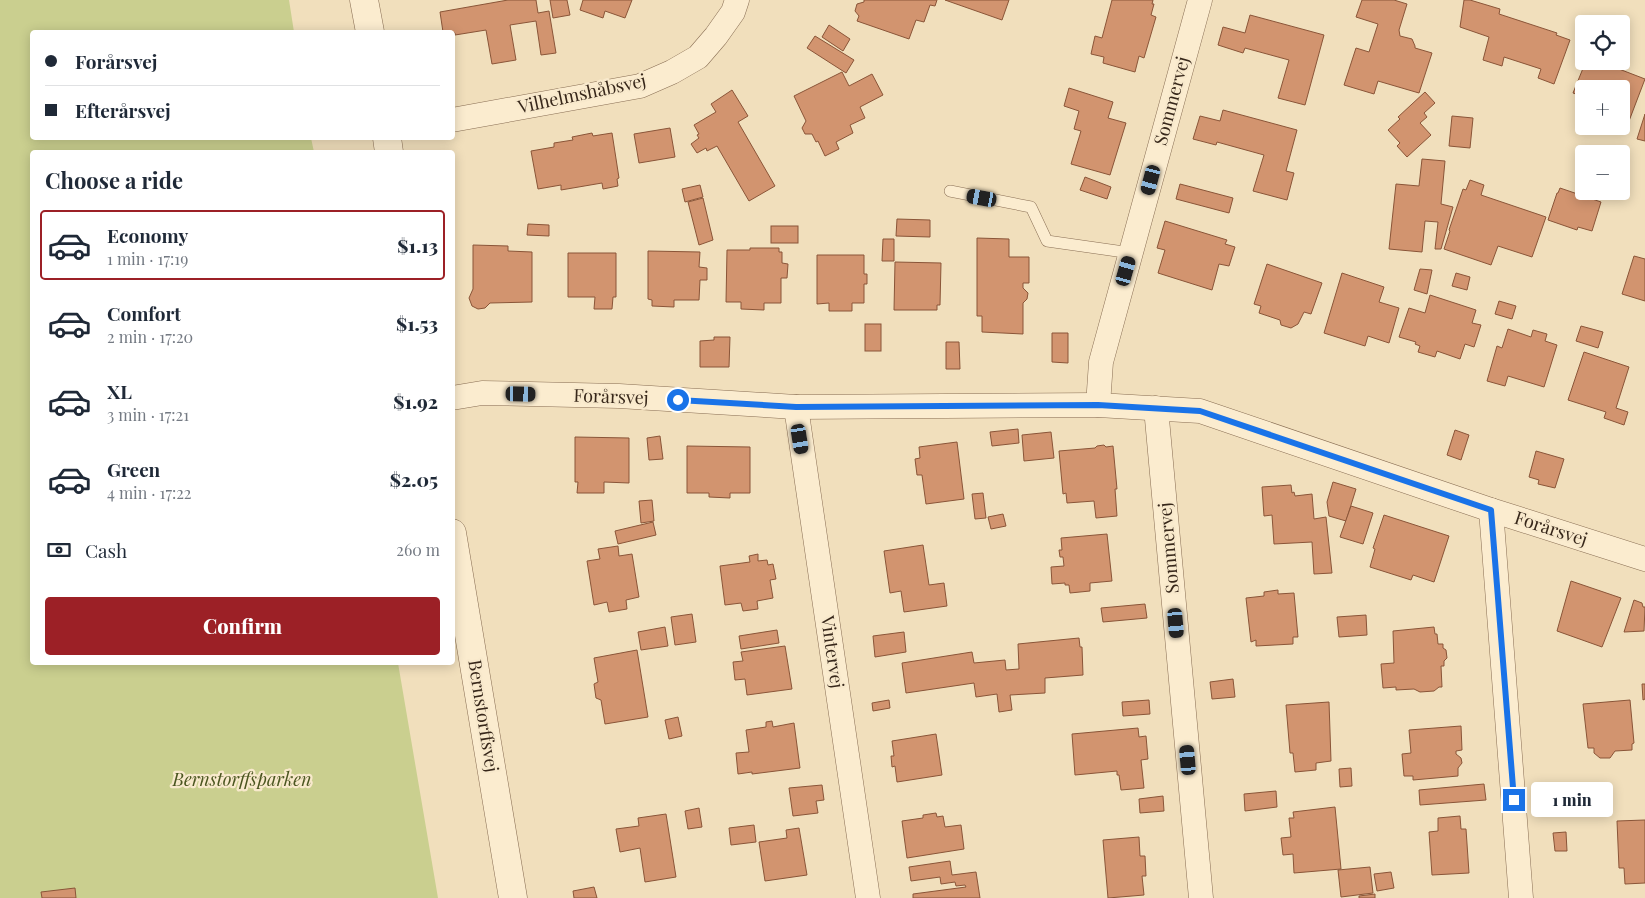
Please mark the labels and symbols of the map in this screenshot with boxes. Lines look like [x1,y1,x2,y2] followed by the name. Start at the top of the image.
[1148,54,1194,148] street label: Sommervej
[515,68,648,119] street label: Vilhelmshåbsvej
[1139,164,1162,196] car
[965,188,998,208] car
[1114,255,1137,287] car
[573,383,649,409] street label: Forårsvej
[505,386,536,402] car
[667,389,689,411] route start
[790,423,809,455] car
[1152,502,1184,595] street label: Sommervej
[1512,505,1591,551] street label: Forårsvej
[1167,607,1184,639] car
[816,613,850,690] street label: Vintervej
[463,658,505,774] street label: Bernstorffsvej
[1179,744,1196,776] car
[172,767,311,791] park label: Bernstorffsparken
[1532,782,1614,818] callout: 1 min
[1503,789,1525,811] route end

